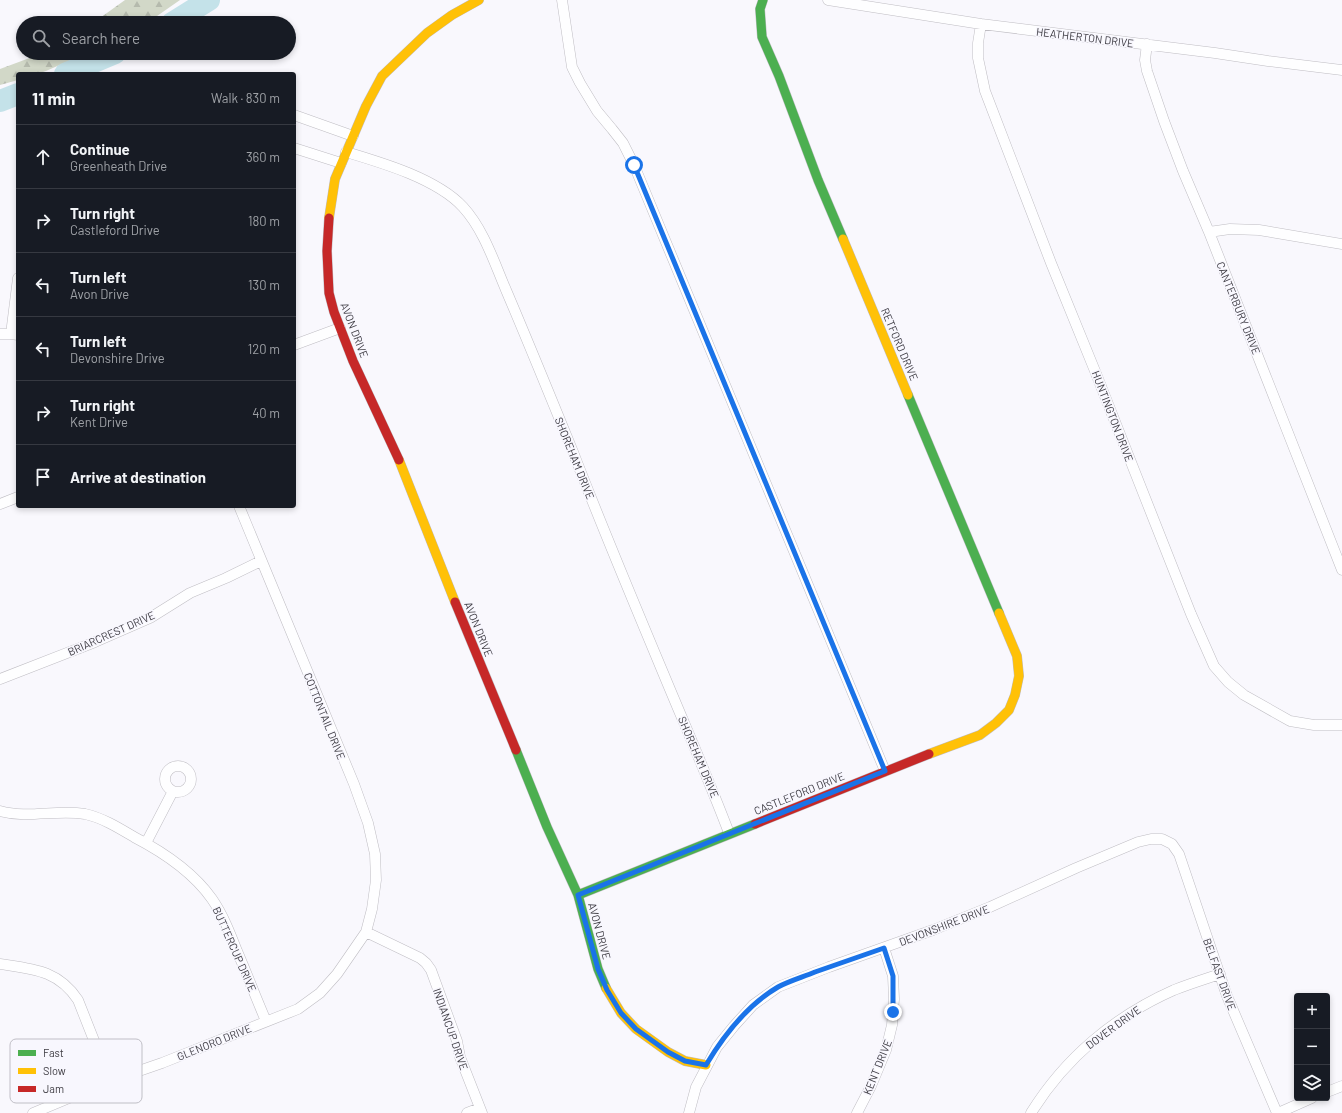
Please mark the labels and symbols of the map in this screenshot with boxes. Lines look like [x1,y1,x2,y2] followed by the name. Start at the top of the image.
[1035,25,1135,49] street label: HEATHERTON DRIVE
[625,156,643,174] route start
[1214,260,1264,357] street label: CANTERBURY DRIVE
[338,300,372,360] street label: AVON DRIVE
[879,306,921,383] street label: RETFORD DRIVE
[1090,369,1136,464] street label: HUNTINGTON DRIVE
[553,415,597,501] street label: SHOREHAM DRIVE
[462,600,496,659] street label: AVON DRIVE
[65,608,157,658] street label: BRIARCREST DRIVE
[302,671,349,762] street label: COTTONTAIL DRIVE
[676,714,722,800] street label: SHOREHAM DRIVE
[752,769,846,817] street label: CASTLEFORD DRIVE
[586,901,614,961] street label: AVON DRIVE
[897,902,991,948] street label: DEVONSHIRE DRIVE
[210,904,260,994] street label: BUTTERCUP DRIVE
[1201,936,1239,1012] street label: BELFAST DRIVE
[431,986,471,1072] street label: INDIANCUP DRIVE
[1083,1002,1143,1051] street label: DOVER DRIVE
[884,1003,902,1021] route end
[175,1021,253,1063] street label: GLENORO DRIVE
[860,1037,894,1097] street label: KENT DRIVE
[10,1039,142,1103] legend
[43,1046,64,1059] text: Fast
[43,1064,66,1077] text: Slow
[43,1082,64,1095] text: Jam

